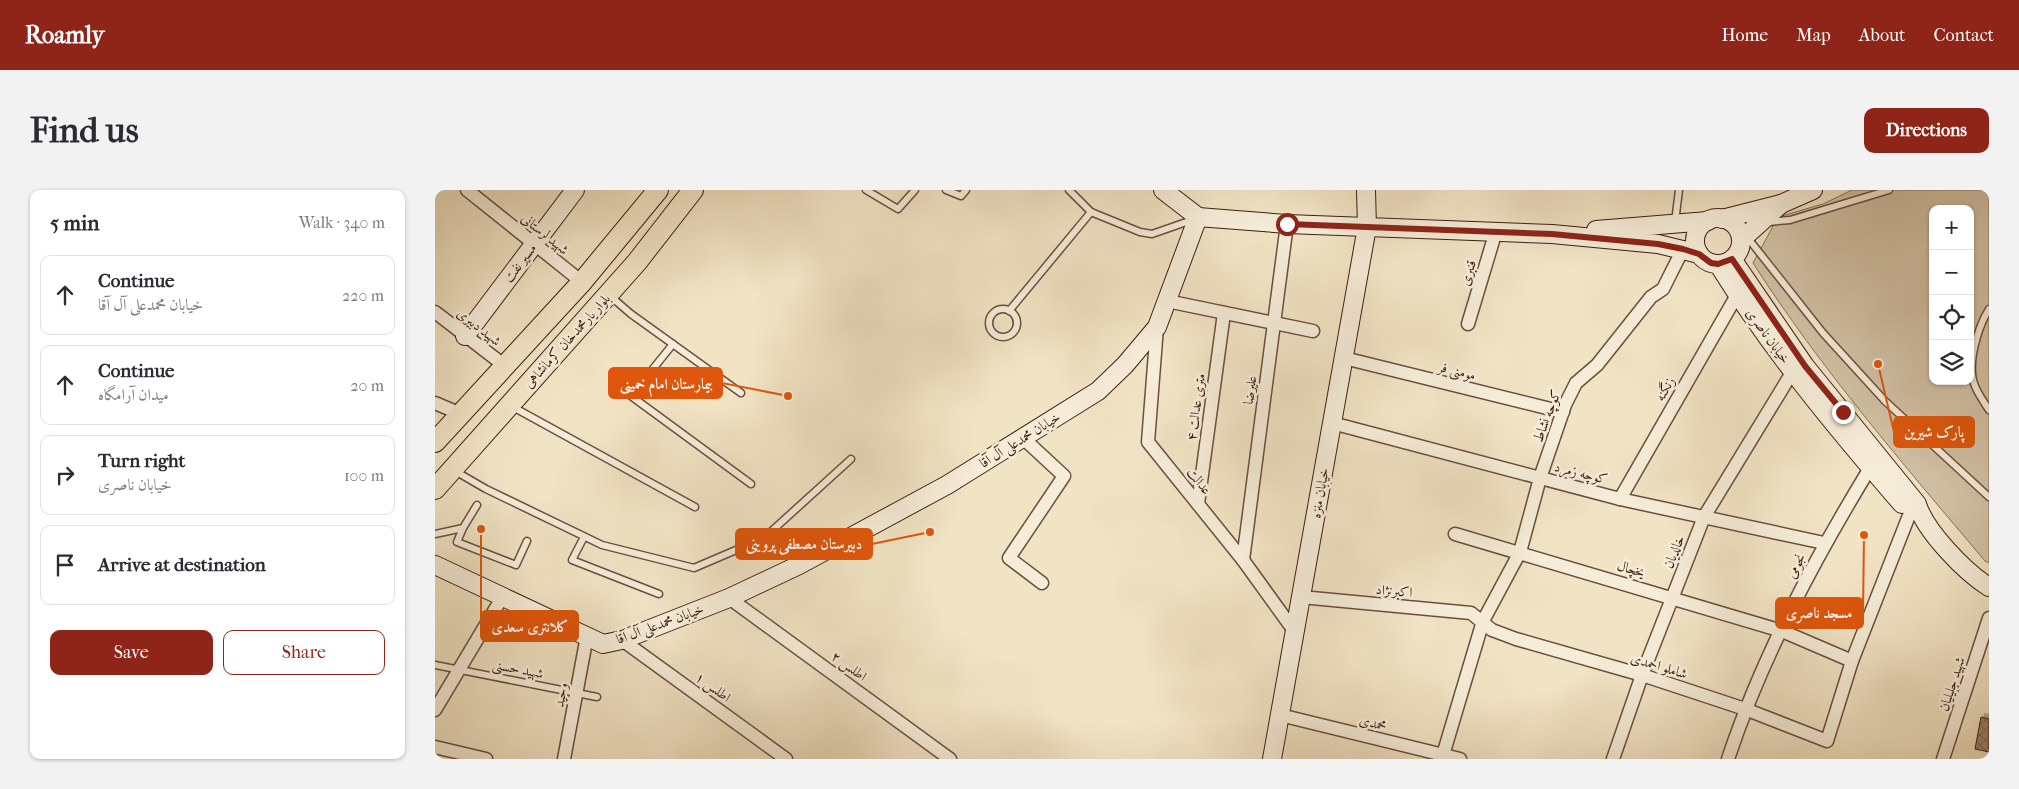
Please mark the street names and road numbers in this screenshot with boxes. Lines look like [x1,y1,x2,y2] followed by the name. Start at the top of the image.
[517,210,572,259] street label: شهید لرستانی
[500,240,540,286] street label: مسیر نفت
[1456,258,1480,288] street label: قنبری
[520,290,614,392] street label: بلوار یارمحمدخان کرمانشاهی
[453,304,505,350] street label: شهید دبیری
[1741,305,1794,368] street label: خیابان ناصری
[1434,358,1477,385] street label: مومنی فر
[1183,372,1209,442] street label: ۴ متری عدالت
[1650,373,1679,404] street label: زنگنه
[1240,375,1260,405] street label: علیرضا
[1529,387,1566,445] street label: کوچه نشاط
[976,408,1064,472] street label: خیابان محمدعلی آل آقا
[1552,458,1609,489] street label: کوچه زمرد
[1183,464,1215,498] street label: عدالت
[1307,466,1333,520] street label: خیابان منزه
[1660,533,1688,571] street label: خالدیان
[1783,551,1809,581] street label: نجومی
[1615,557,1648,582] street label: یخچال
[1375,581,1413,601] street label: اکبرنژاد
[614,600,707,649] street label: خیابان محمدعلی آل آقا
[827,647,870,685] street label: اطلس ۲
[1629,649,1689,683] street label: شاملو احمدی
[1935,654,1970,714] street label: شهید جلیلیان
[491,656,545,683] street label: شهید حسنی
[691,668,734,706] street label: اطلس ۱
[550,681,572,709] street label: وحید
[1358,711,1388,735] street label: محمدی

